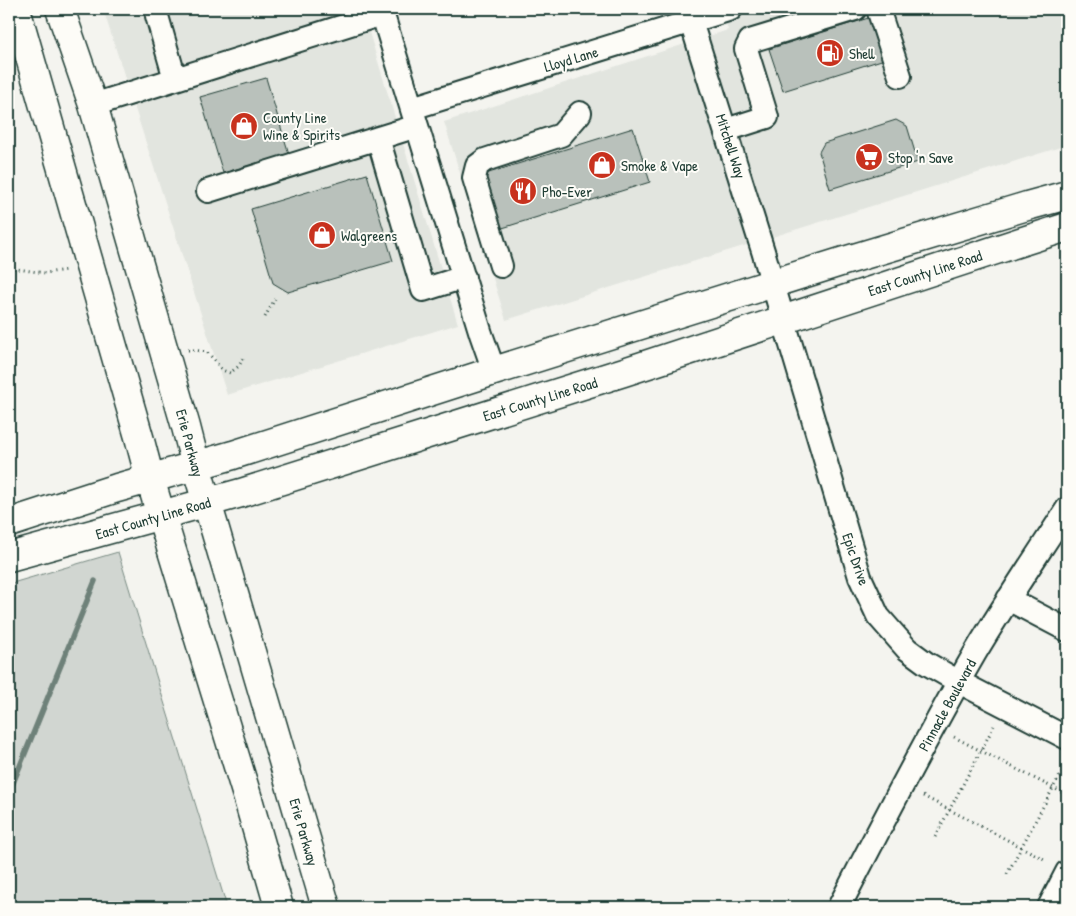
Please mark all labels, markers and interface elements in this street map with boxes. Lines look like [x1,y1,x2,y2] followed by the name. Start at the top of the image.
[815,38,845,68] fuel station icon: Shell
[541,41,601,77] street label: Lloyd Lane
[849,43,875,64] place label: Shell
[263,107,340,145] place label: County Line Wine & Spirits
[229,111,259,141] shop icon: County Line Wine & Spirits
[711,111,751,181] street label: Mitchell Way
[854,142,884,172] supermarket icon: Stop 'n Save
[888,147,953,168] place label: Stop 'n Save
[587,150,617,180] shop icon: Smoke & Vape
[621,155,698,176] place label: Smoke & Vape
[508,176,538,206] restaurant icon: Pho-Ever
[542,181,592,202] place label: Pho-Ever
[307,220,337,250] shop icon: Walgreens
[341,225,397,246] place label: Walgreens
[865,245,985,301] street label: East County Line Road
[480,372,600,426] street label: East County Line Road
[171,407,209,479] street label: Erie Parkway
[93,492,213,544] street label: East County Line Road
[837,530,875,588] street label: Epic Drive
[913,655,981,755] street label: Pinnacle Boulevard
[284,796,324,868] street label: Erie Parkway

